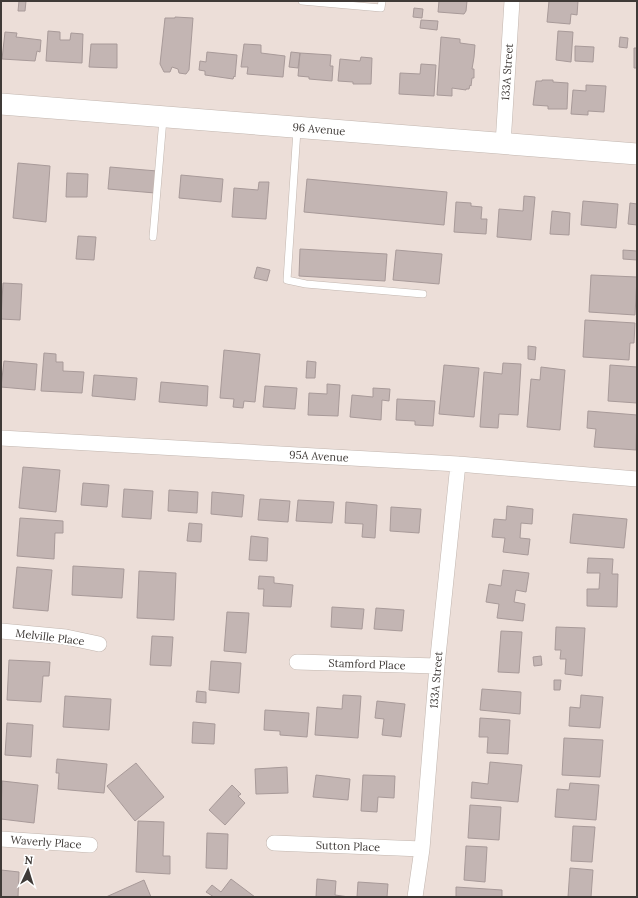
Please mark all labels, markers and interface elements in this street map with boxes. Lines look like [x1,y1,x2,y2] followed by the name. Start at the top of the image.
[498,42,516,101] street label: 133A Street
[292,120,346,138] street label: 96 Avenue
[289,447,349,465] street label: 95A Avenue
[15,626,85,648] street label: Melville Place
[427,650,446,709] street label: 133A Street
[328,656,406,672] street label: Stamford Place
[10,833,82,851] street label: Waverly Place
[316,838,380,854] street label: Sutton Place
[8,850,48,890] north arrow
[24,853,34,867] text: N

